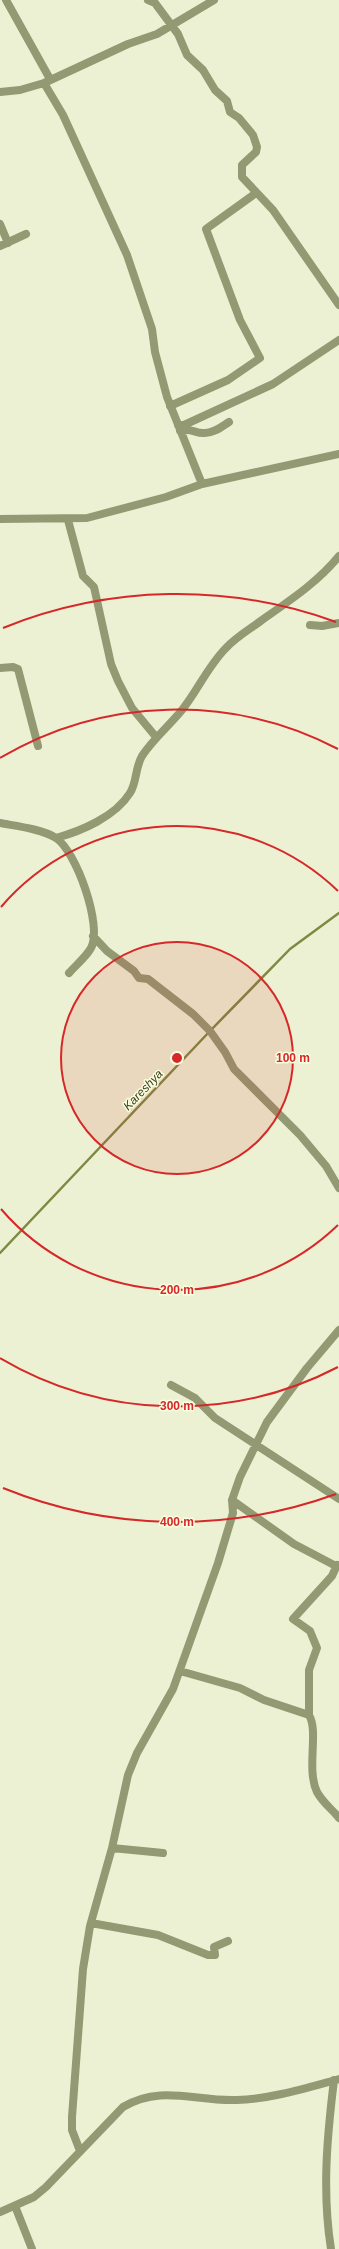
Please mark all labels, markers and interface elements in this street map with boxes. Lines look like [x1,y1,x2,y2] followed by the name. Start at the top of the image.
[170,1051,184,1065] centre of rings
[276,1051,310,1065] text: 100 m
[120,1067,166,1113] water label: Kareshya
[160,1283,194,1297] text: 200 m
[160,1399,194,1413] text: 300 m
[160,1515,194,1529] text: 400 m

